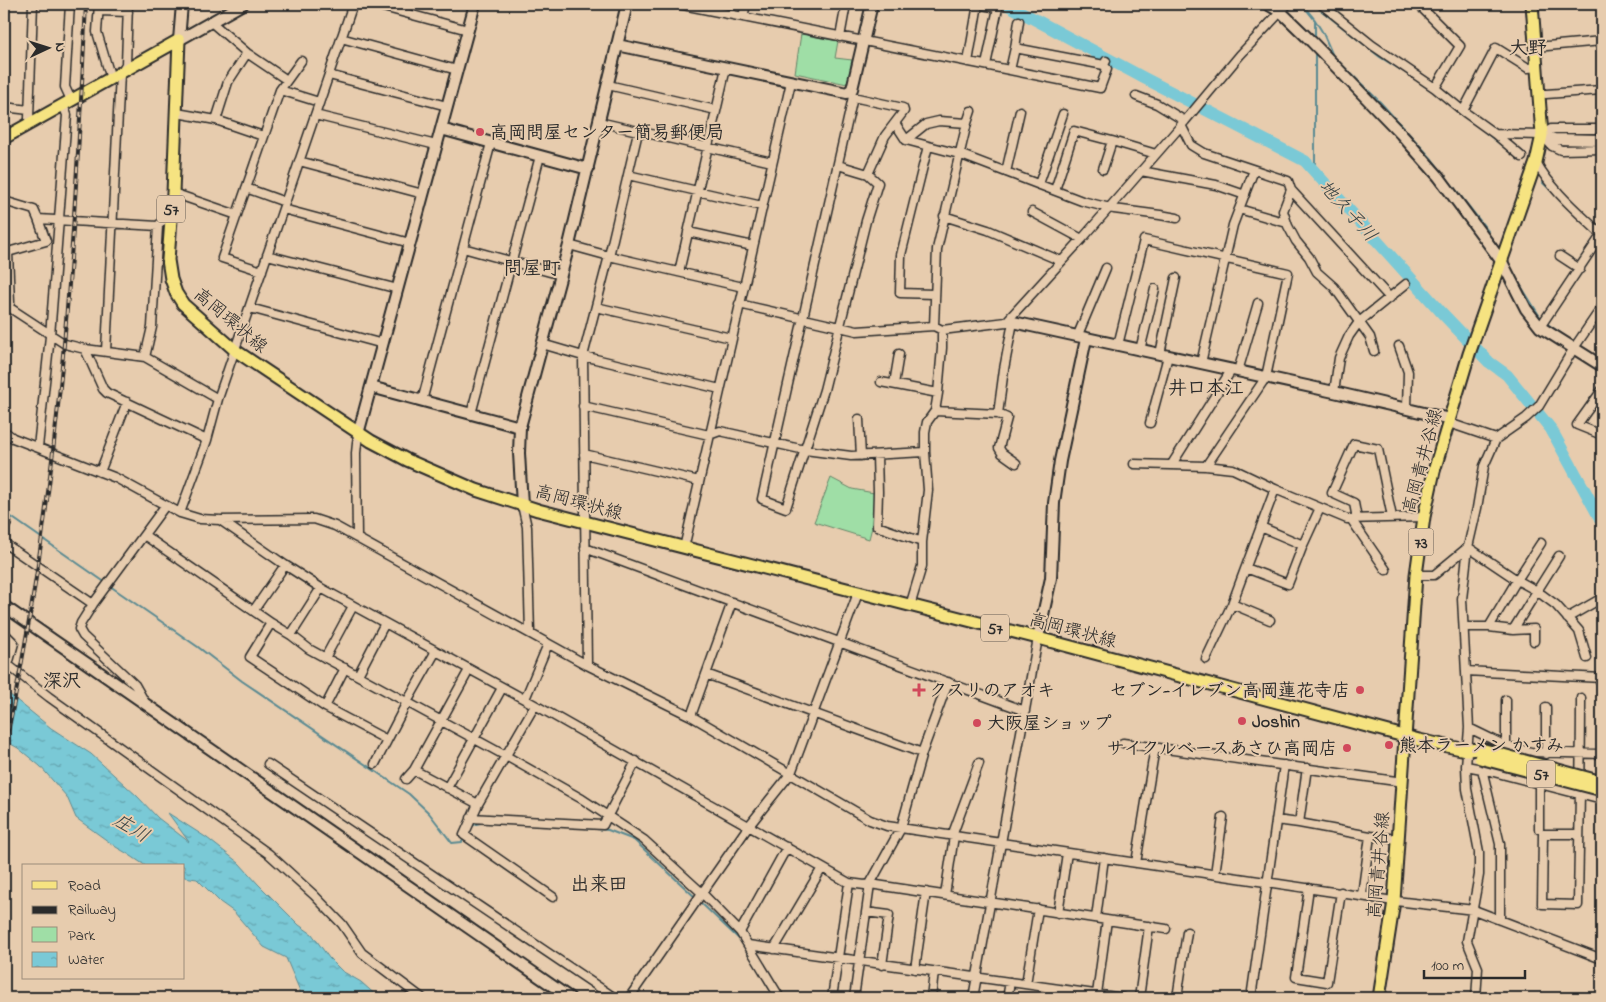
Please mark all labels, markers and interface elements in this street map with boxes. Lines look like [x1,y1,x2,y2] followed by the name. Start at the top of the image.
[22,22,72,72] north arrow
[1509,36,1547,63] district label: 大野
[49,42,70,53] text: N
[490,121,724,147] place label: 高岡問屋センター簡易郵便局
[474,126,486,138] marker: 高岡問屋センター簡易郵便局
[1312,174,1383,249] water label: 地久子川
[157,195,185,222] road number: 57
[503,256,561,283] district label: 問屋町
[187,283,273,360] street label: 高岡環状線
[1168,376,1244,403] district label: 井口本江
[1397,406,1450,517] street label: 高岡青井谷線
[532,480,625,528] street label: 高岡環状線
[1408,528,1434,556] road number: 73
[1026,608,1119,656] street label: 高岡環状線
[981,614,1009,641] road number: 57
[43,669,81,696] district label: 深沢
[929,679,1055,705] place label: クスリのアオキ
[1109,679,1350,705] place label: セブン-イレブン高岡蓮花寺店
[913,684,925,696] marker: クスリのアオキ
[1354,684,1366,696] marker: セブン-イレブン高岡蓮花寺店
[1252,710,1300,736] place label: Joshin
[987,712,1112,738] place label: 大阪屋ショップ
[1236,715,1248,727] marker: Joshin
[971,717,983,729] marker: 大阪屋ショップ
[1399,734,1564,760] place label: 熊本ラーメン かすみ
[1107,737,1337,763] place label: サイクルベースあさひ高岡店
[1383,739,1395,751] marker: 熊本ラーメン かすみ
[1341,742,1353,754] marker: サイクルベースあさひ高岡店
[1527,761,1555,788] road number: 57
[107,808,154,851] water label: 庄川
[1362,810,1398,920] street label: 高岡青井谷線
[22,864,185,980] legend
[570,872,628,899] district label: 出来田
[68,875,101,897] text: Road
[68,899,116,922] text: Railway
[68,925,96,947] text: Park
[1424,947,1525,979] scale bar
[68,949,104,971] text: Water
[1431,955,1464,977] text: 100 m

